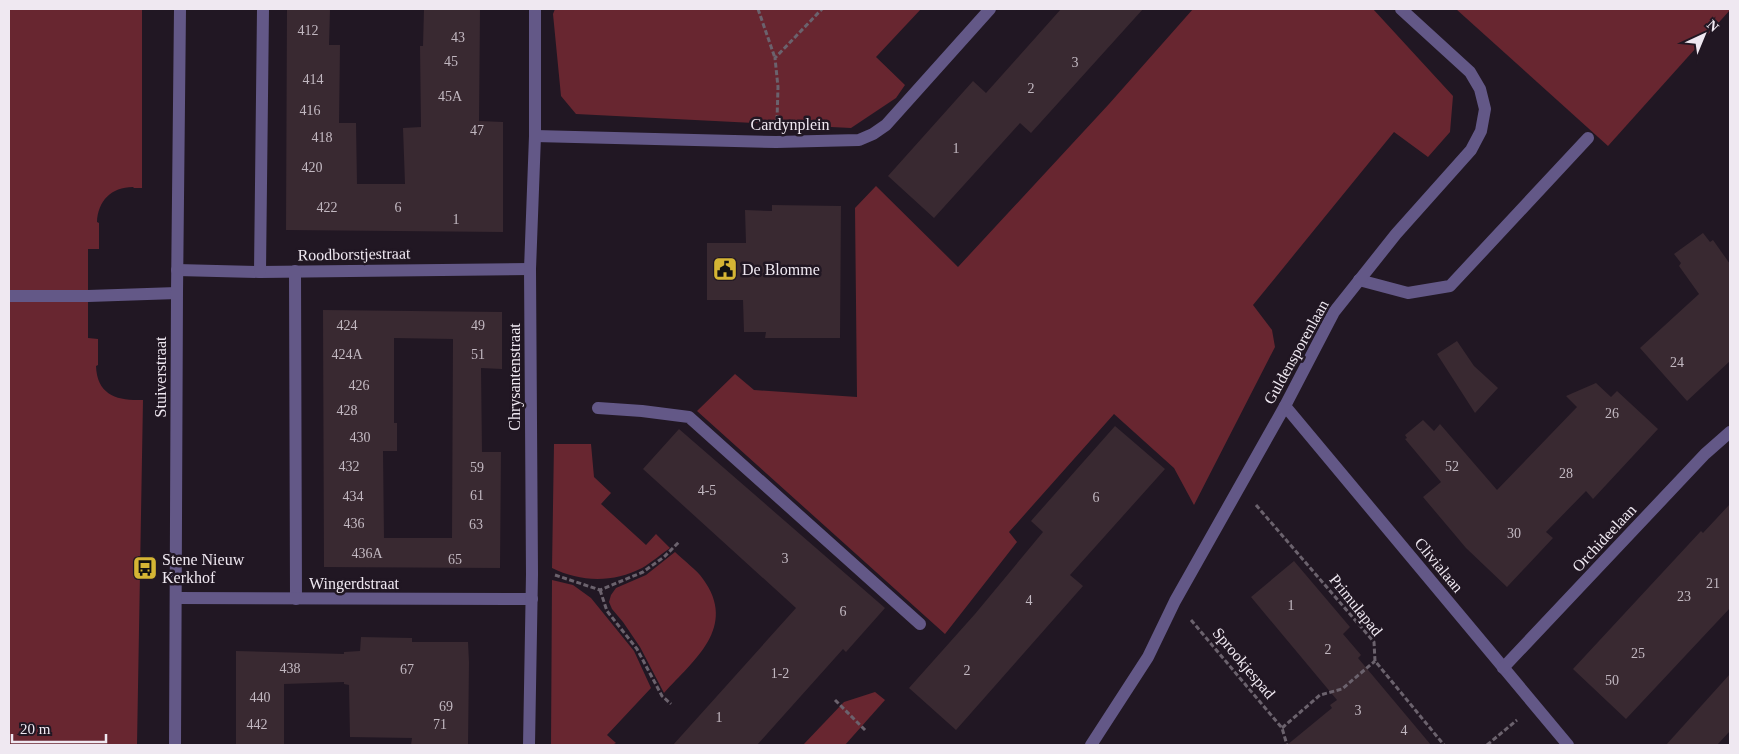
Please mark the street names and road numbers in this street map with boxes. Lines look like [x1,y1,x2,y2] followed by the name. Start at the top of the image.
[750,116,830,134] street label: Cardynplein
[297,245,411,264] street label: Roodborstjestraat
[1260,297,1333,408] street label: Guldensporenlaan
[506,323,524,431] street label: Chrysantenstraat
[152,336,169,417] street label: Stuiverstraat
[1569,501,1639,575] street label: Orchideelaan
[1411,534,1467,596] street label: Clivialaan
[1325,571,1386,640] street label: Primulapad
[309,575,400,593] street label: Wingerdstraat
[1209,624,1279,702] street label: Sprookjespad

